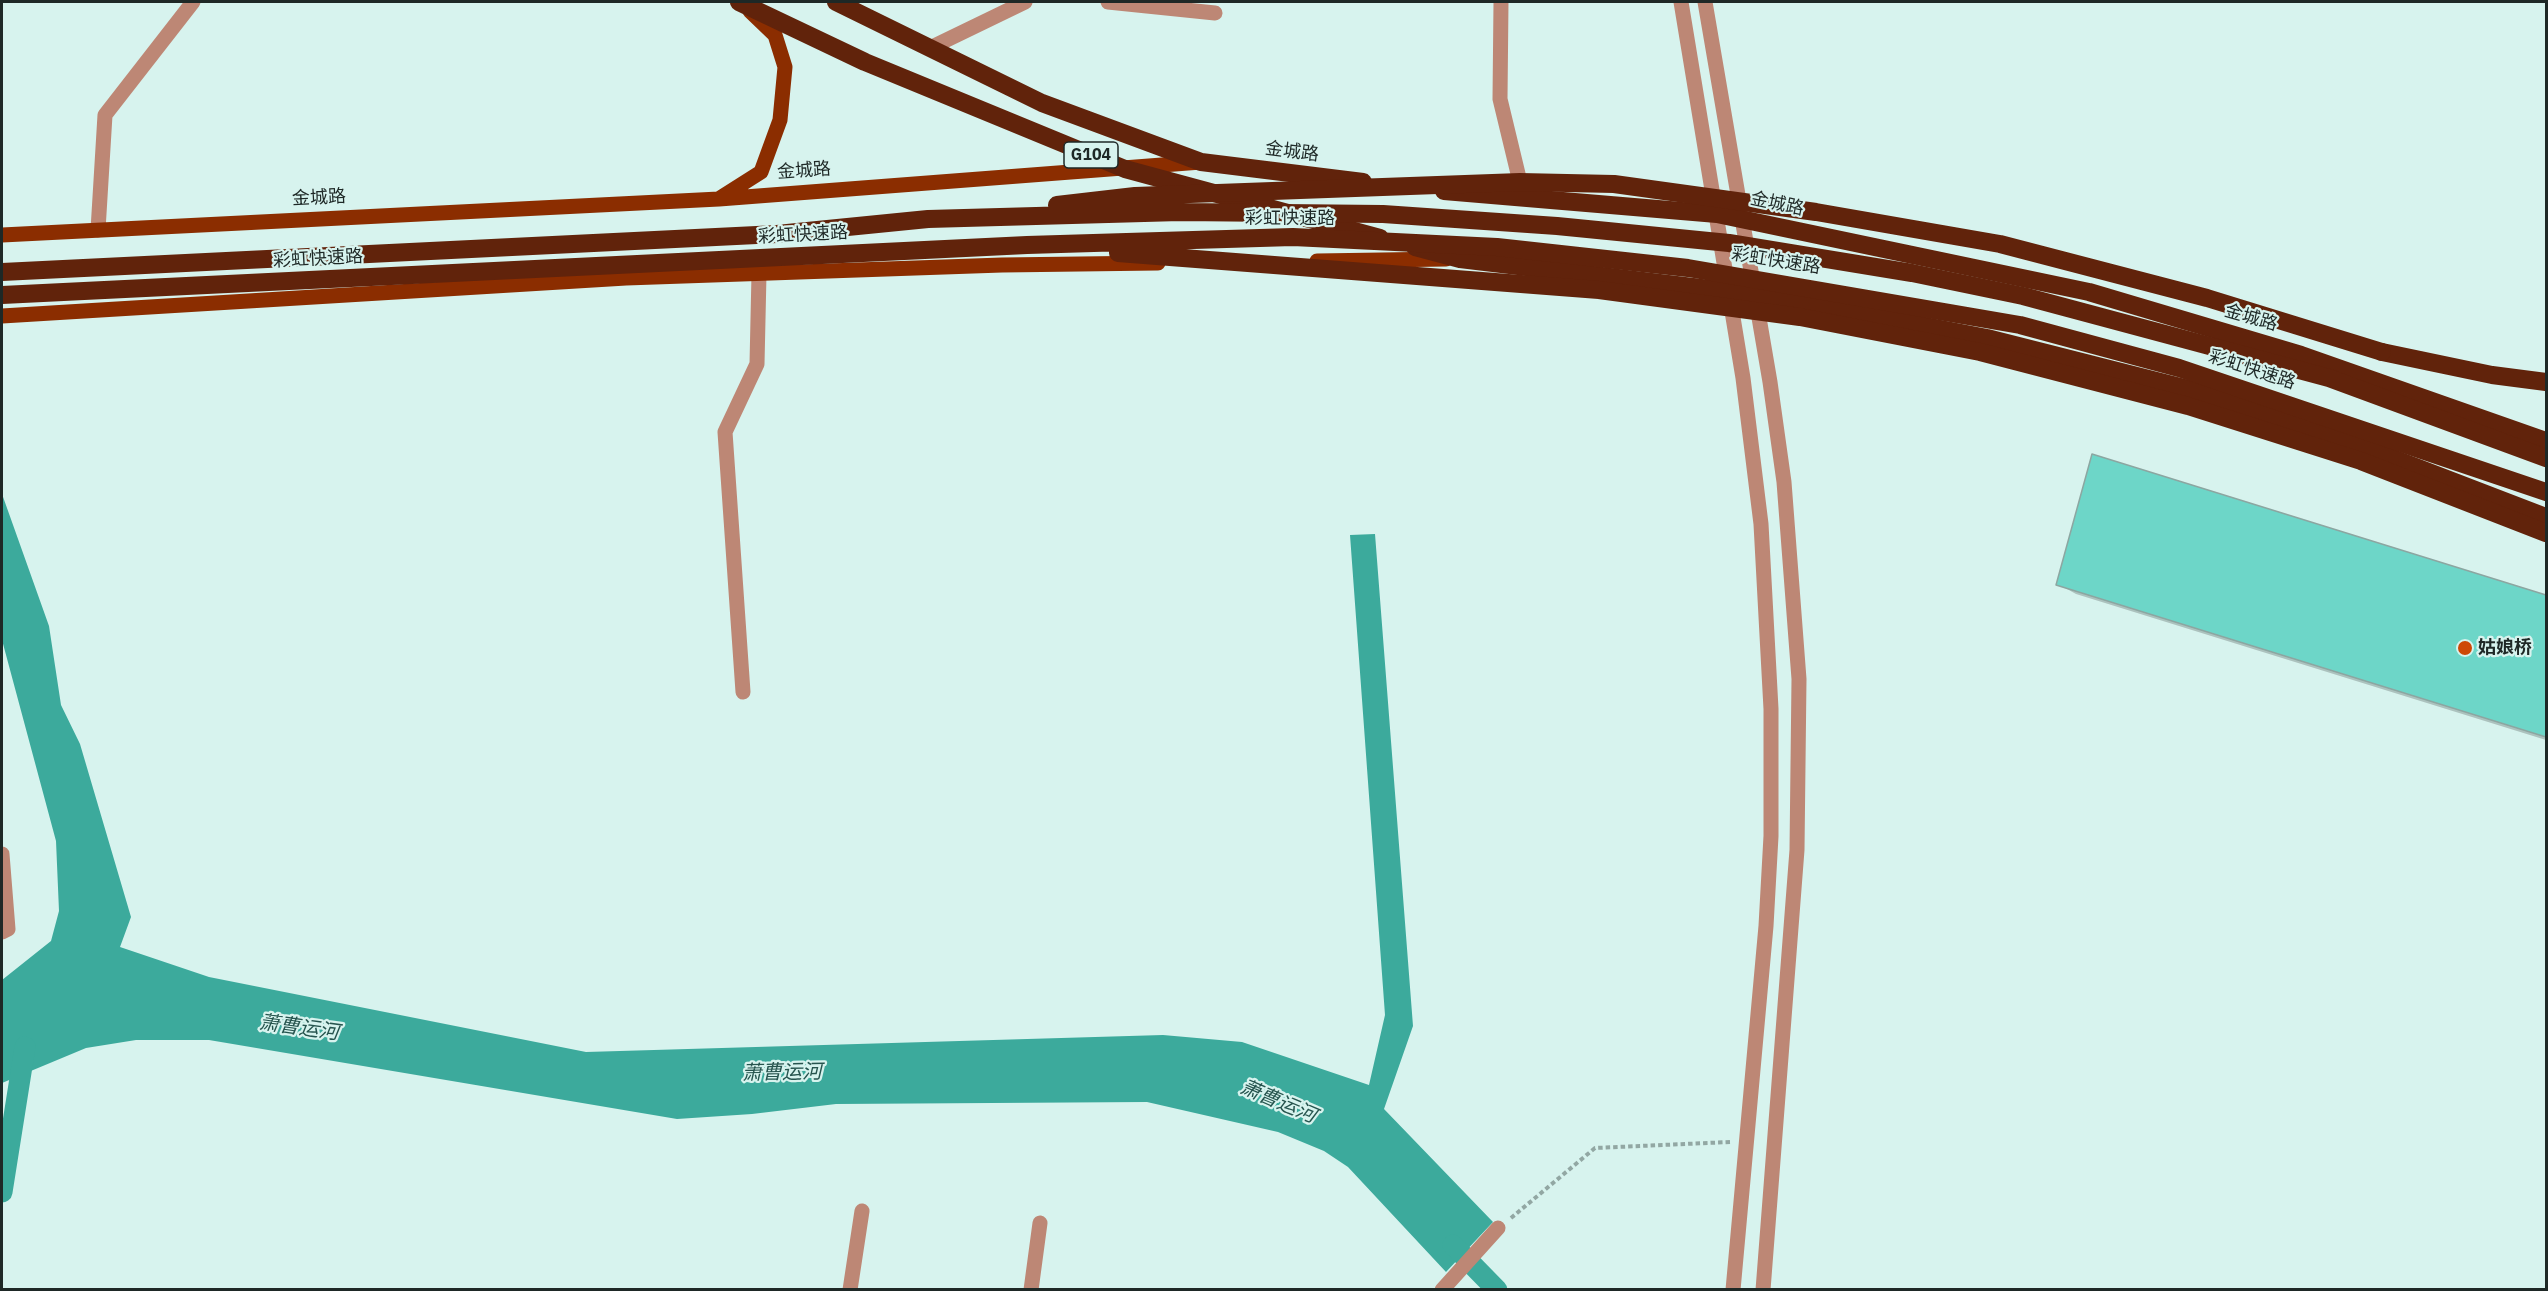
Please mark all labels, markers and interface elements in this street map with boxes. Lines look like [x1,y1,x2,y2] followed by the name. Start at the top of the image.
[1264,138,1320,166] street label: 金城路
[1064,142,1118,168] road number: G104
[776,158,832,184] street label: 金城路
[291,186,347,210] street label: 金城路
[1748,188,1806,220] street label: 金城路
[1245,208,1335,230] street label: 彩虹快速路
[757,222,849,248] street label: 彩虹快速路
[1730,243,1822,279] street label: 彩虹快速路
[272,246,364,272] street label: 彩虹快速路
[2222,300,2280,336] street label: 金城路
[2206,346,2298,394] street label: 彩虹快速路
[2478,637,2532,659] place label: 姑娘桥
[2456,639,2474,657] marker: 姑娘桥
[258,1011,340,1045] water label: 萧曹运河
[742,1060,822,1086] water label: 萧曹运河
[1236,1075,1320,1129] water label: 萧曹运河

